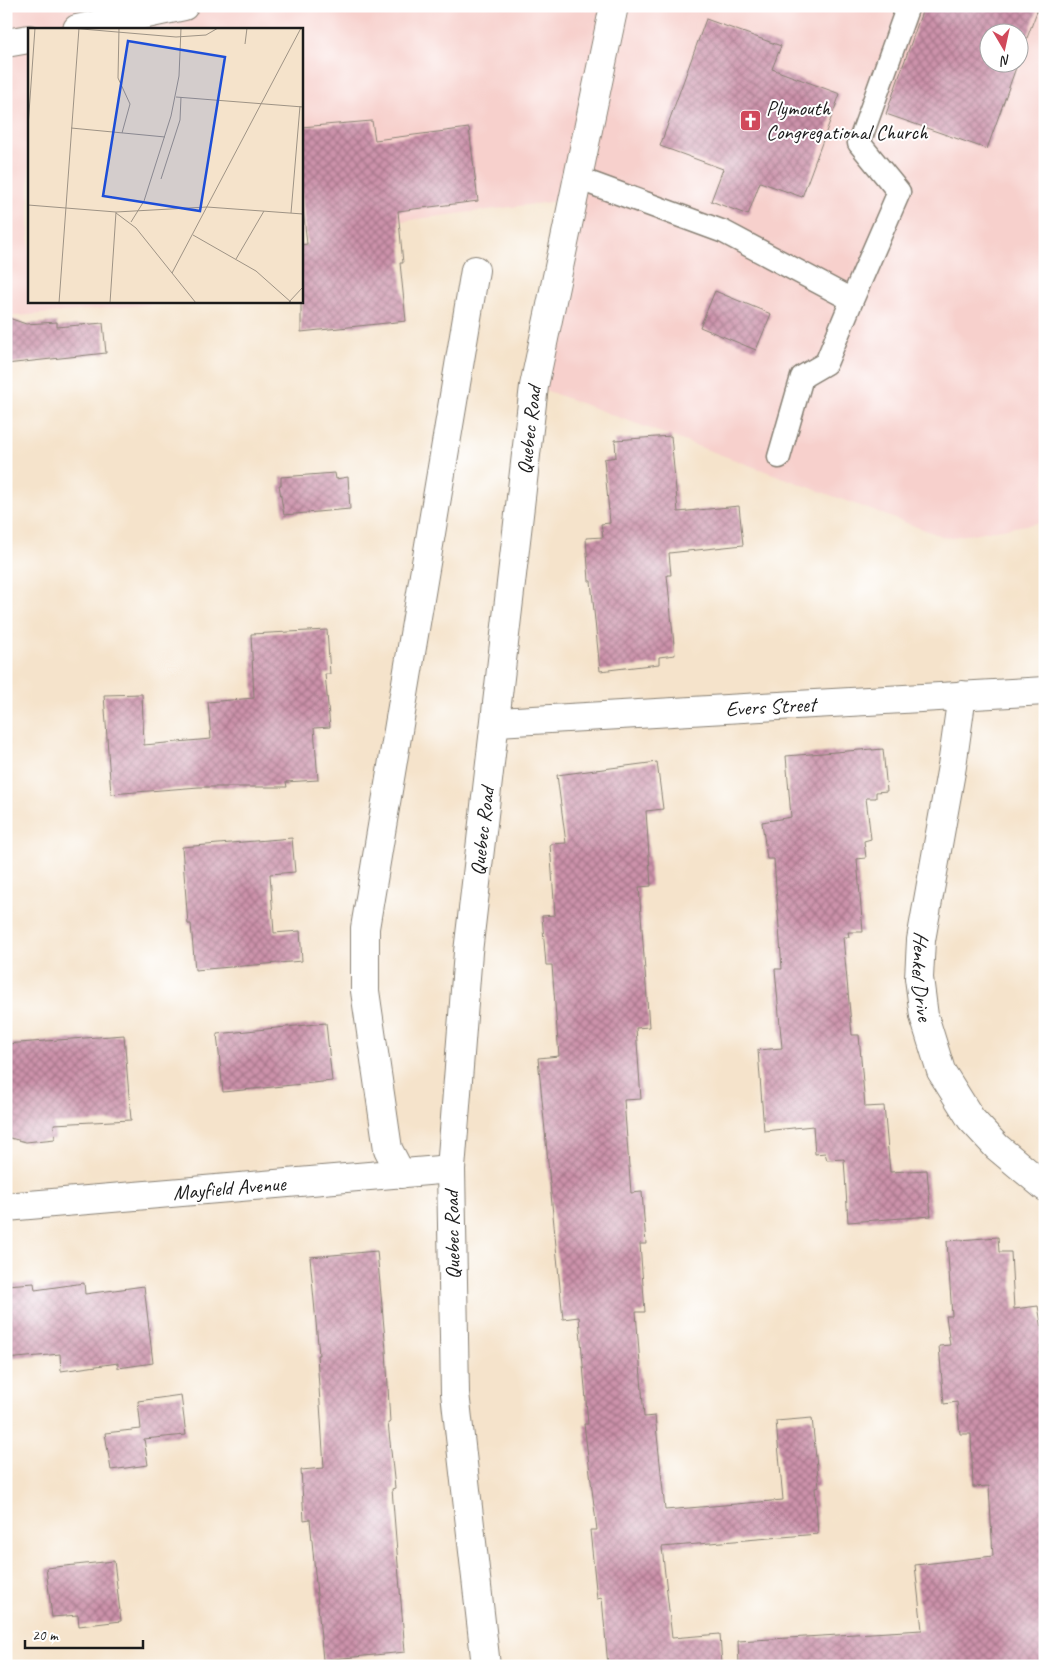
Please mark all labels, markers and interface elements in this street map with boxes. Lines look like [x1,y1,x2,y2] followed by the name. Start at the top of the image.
[978,22,1028,72] north arrow
[28,28,302,302] inset map
[998,51,1012,70] text: N
[766,95,929,145] place label: Plymouth Congregational Church
[738,108,762,132] church icon: Plymouth Congregational Church
[511,382,547,476] street label: Quebec Road
[725,691,819,722] street label: Evers Street
[464,783,500,877] street label: Quebec Road
[906,930,938,1026] street label: Henkel Drive
[172,1170,288,1206] street label: Mayfield Avenue
[438,1188,466,1280] street label: Quebec Road
[25,1617,142,1649] scale bar
[32,1626,59,1645] text: 20 m

